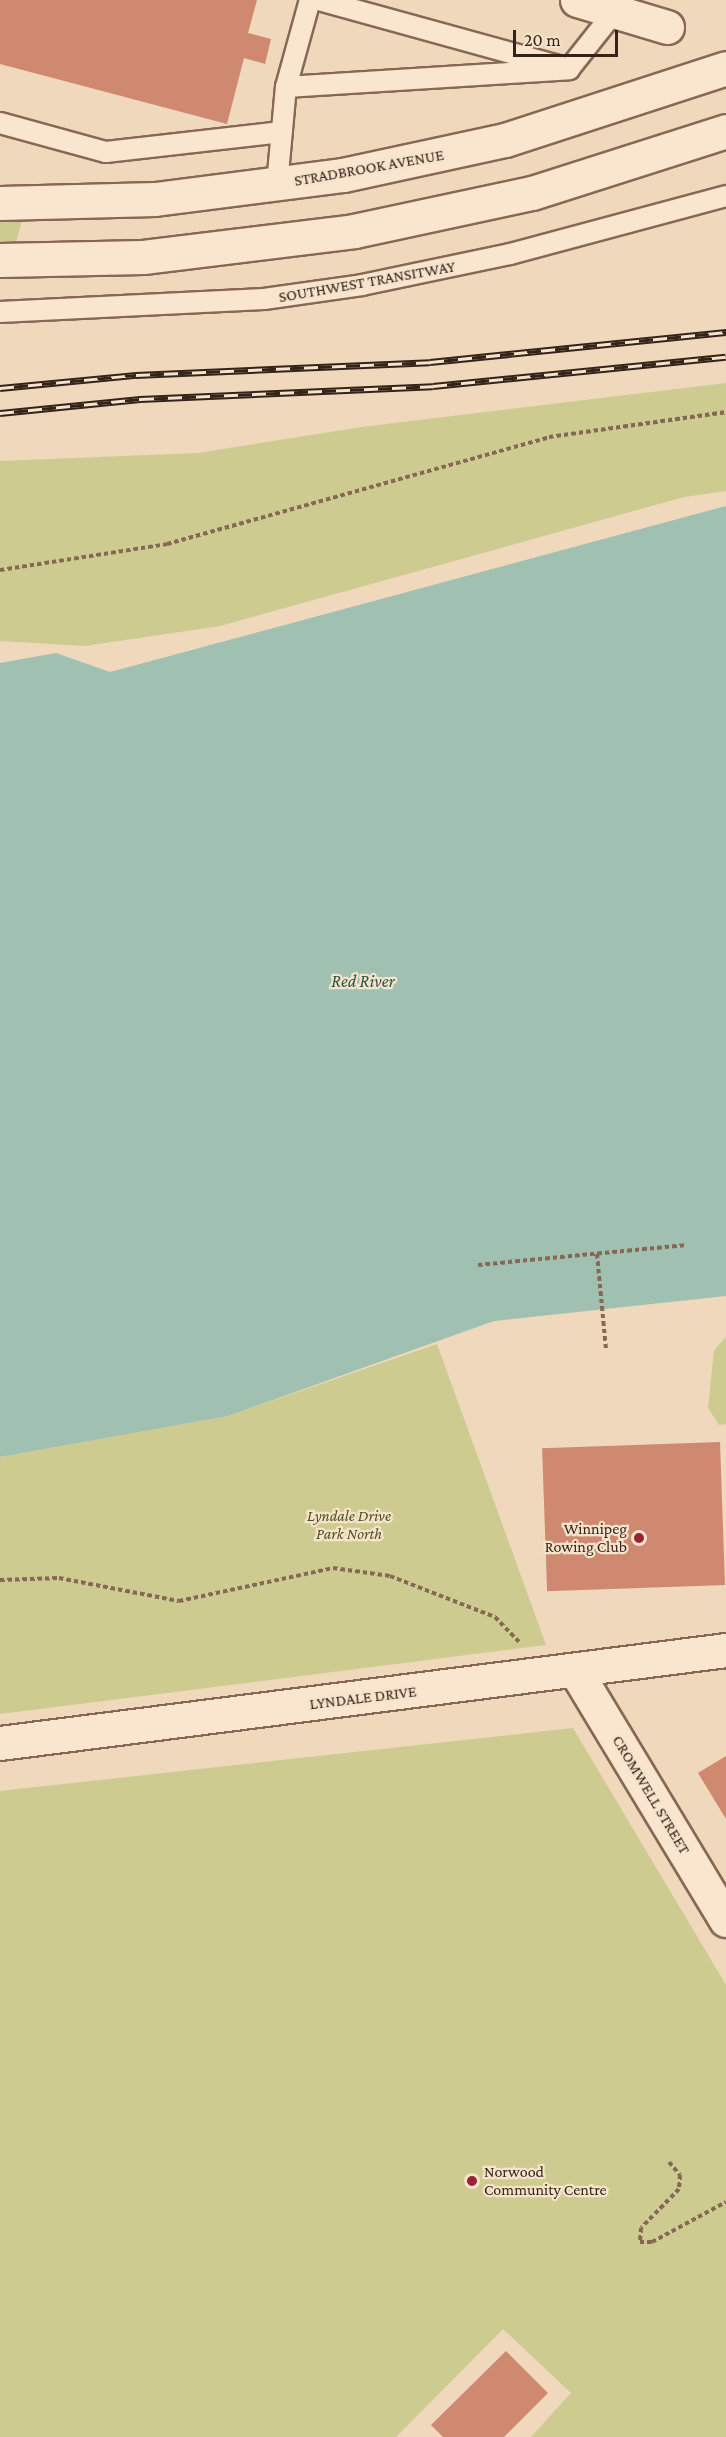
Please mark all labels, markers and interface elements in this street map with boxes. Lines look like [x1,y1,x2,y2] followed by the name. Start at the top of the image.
[516,18,621,56] scale bar
[524,30,561,50] text: 20 m
[293,145,445,191] street label: STRADBROOK AVENUE
[277,257,457,307] street label: SOUTHWEST TRANSITWAY
[331,970,395,992] water label: Red River
[307,1506,391,1544] park label: Lyndale Drive Park North
[545,1519,627,1557] place label: Winnipeg Rowing Club
[632,1531,646,1545] marker: Winnipeg Rowing Club
[308,1682,418,1714] street label: LYNDALE DRIVE
[608,1732,694,1858] street label: CROMWELL STREET
[484,2162,606,2200] place label: Norwood Community Centre
[465,2174,479,2188] marker: Norwood Community Centre

